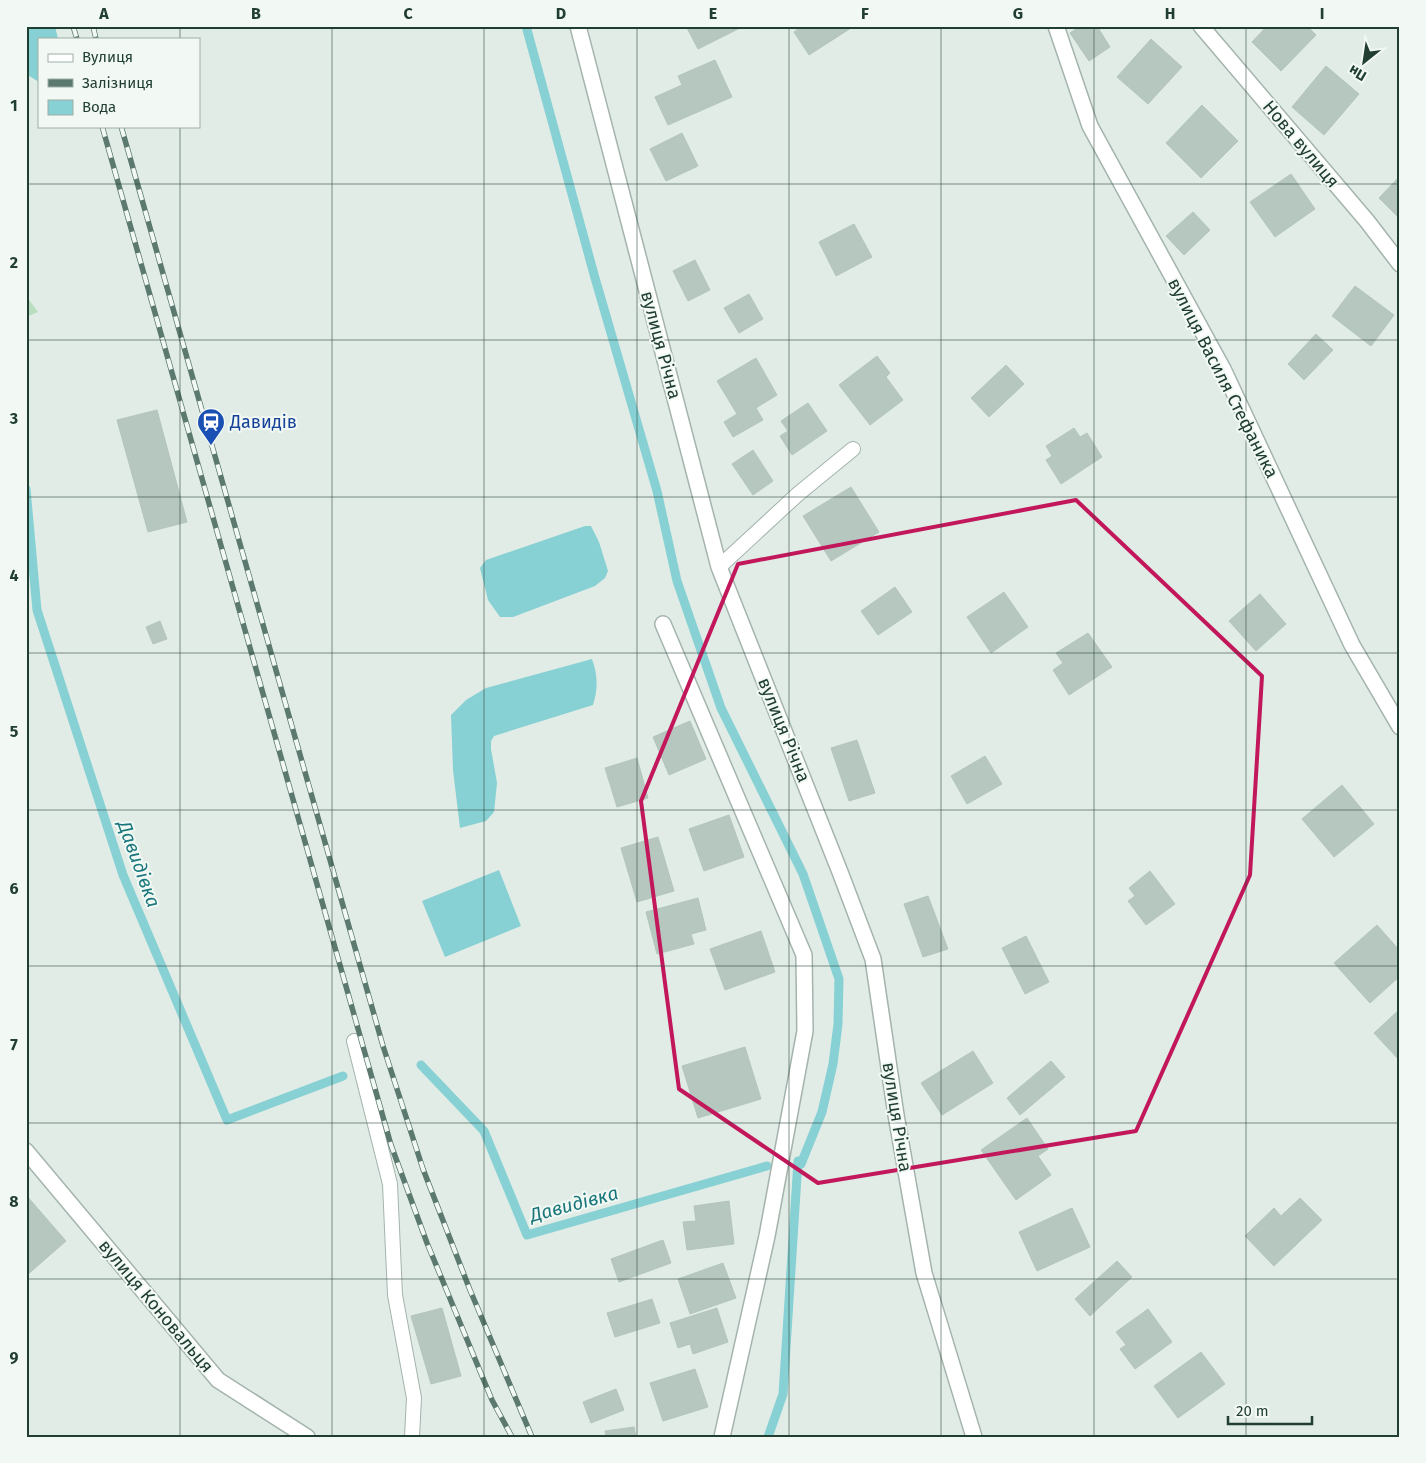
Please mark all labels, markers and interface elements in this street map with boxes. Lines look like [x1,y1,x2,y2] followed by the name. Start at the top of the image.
[98,4,109,23] text: A
[251,4,261,23] text: B
[403,4,413,23] text: C
[556,4,566,23] text: D
[709,4,717,23] text: E
[861,4,869,23] text: F
[1013,4,1023,23] text: G
[1165,4,1175,23] text: H
[1320,4,1324,23] text: I
[38,38,200,128] legend
[1338,38,1388,88] north arrow
[82,48,133,66] text: Вулиця
[1346,61,1370,85] text: Пн
[82,74,153,92] text: Залізниця
[10,96,18,115] text: 1
[1258,96,1344,192] street label: Нова вулиця
[82,98,116,116] text: Вода
[10,253,18,272] text: 2
[1163,274,1283,482] street label: вулиця Василя Стефаника
[636,289,686,401] street label: вулиця Річна
[196,407,226,446] station icon: Давидів
[9,409,18,428] text: 3
[229,411,297,433] place label: Давидів
[9,566,19,585] text: 4
[753,674,815,786] street label: вулиця Річна
[10,722,19,741] text: 5
[112,816,165,910] water label: Давидівка
[9,879,19,898] text: 6
[10,1035,18,1054] text: 7
[877,1061,917,1173] street label: вулиця Річна
[525,1181,621,1227] water label: Давидівка
[9,1192,19,1211] text: 8
[94,1235,218,1377] street label: вулиця Коновальця
[10,1348,19,1367] text: 9
[1228,1393,1312,1425] scale bar
[1236,1402,1269,1420] text: 20 m

